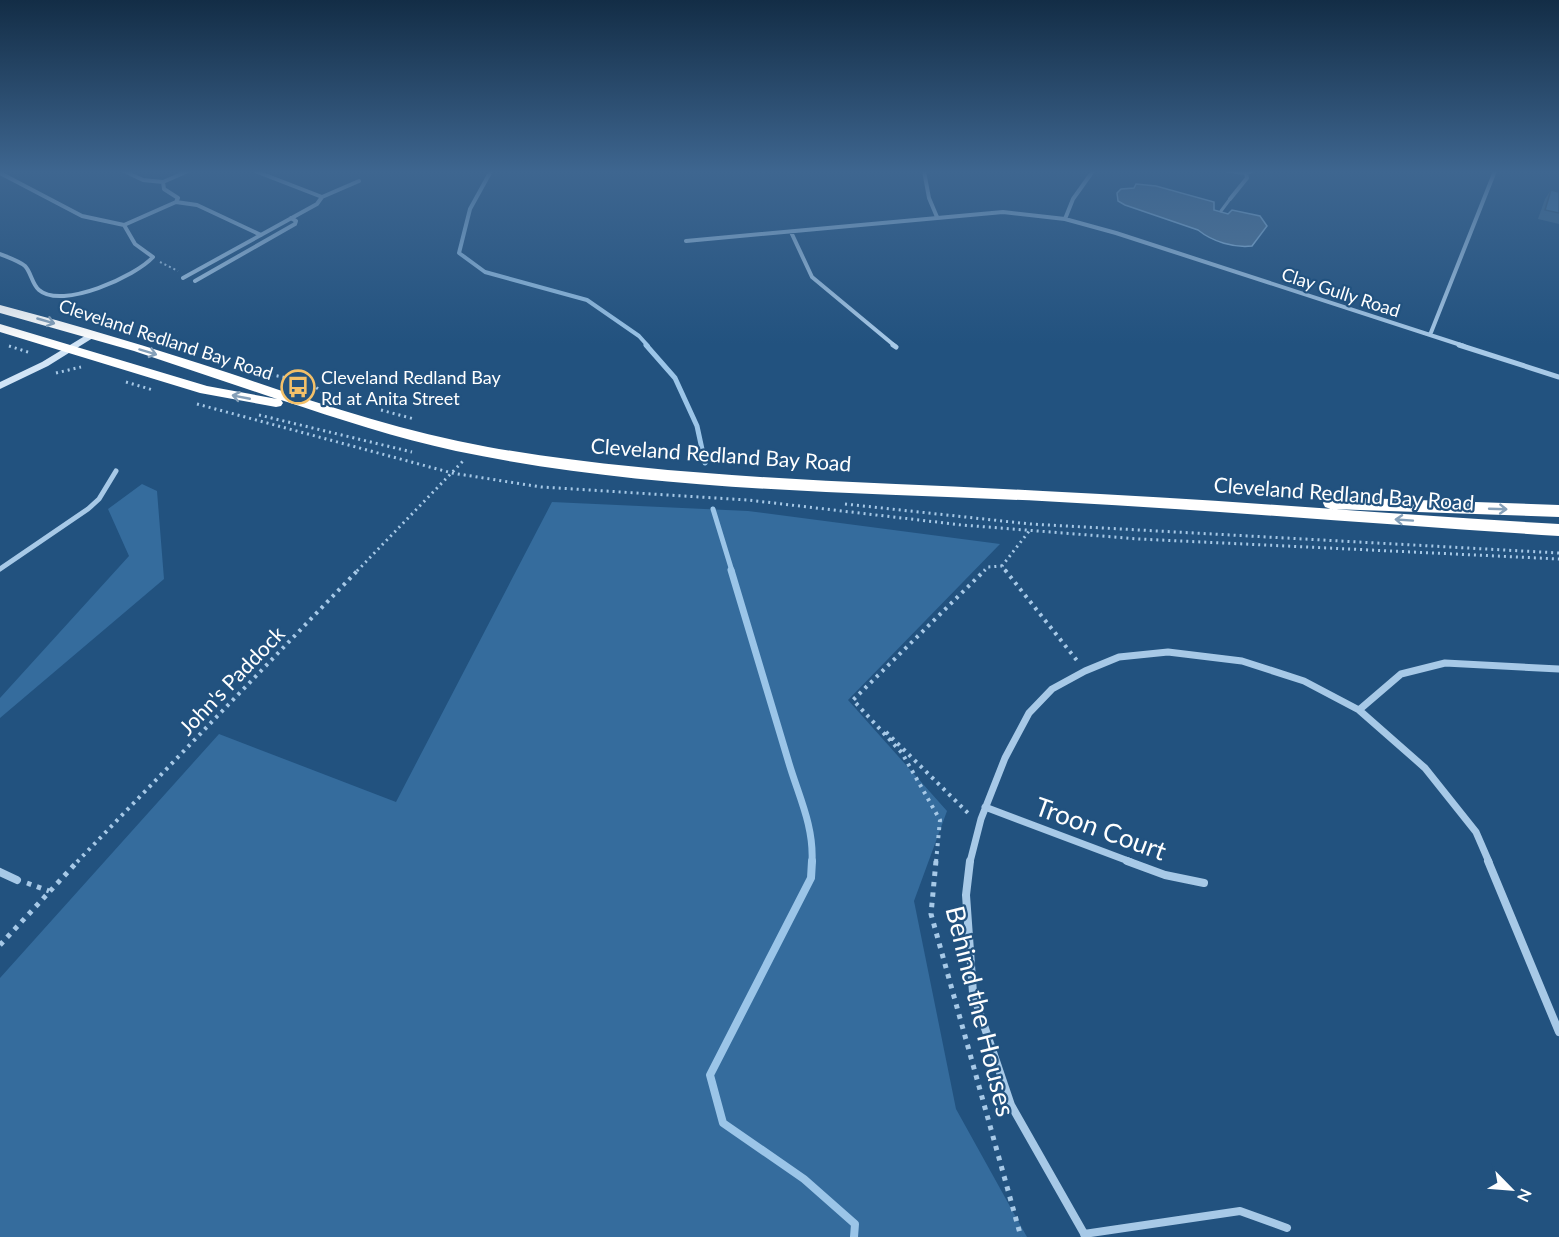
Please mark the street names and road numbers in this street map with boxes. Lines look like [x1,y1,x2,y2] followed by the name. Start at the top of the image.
[1279,262,1403,322] street label: Clay Gully Road
[56,294,276,384] street label: Cleveland Redland Bay Road
[590,432,852,476] street label: Cleveland Redland Bay Road
[1213,471,1475,515] street label: Cleveland Redland Bay Road
[173,620,289,739] street label: John's Paddock
[1031,790,1172,867] street label: Troon Court
[939,902,1023,1120] street label: Behind the Houses

